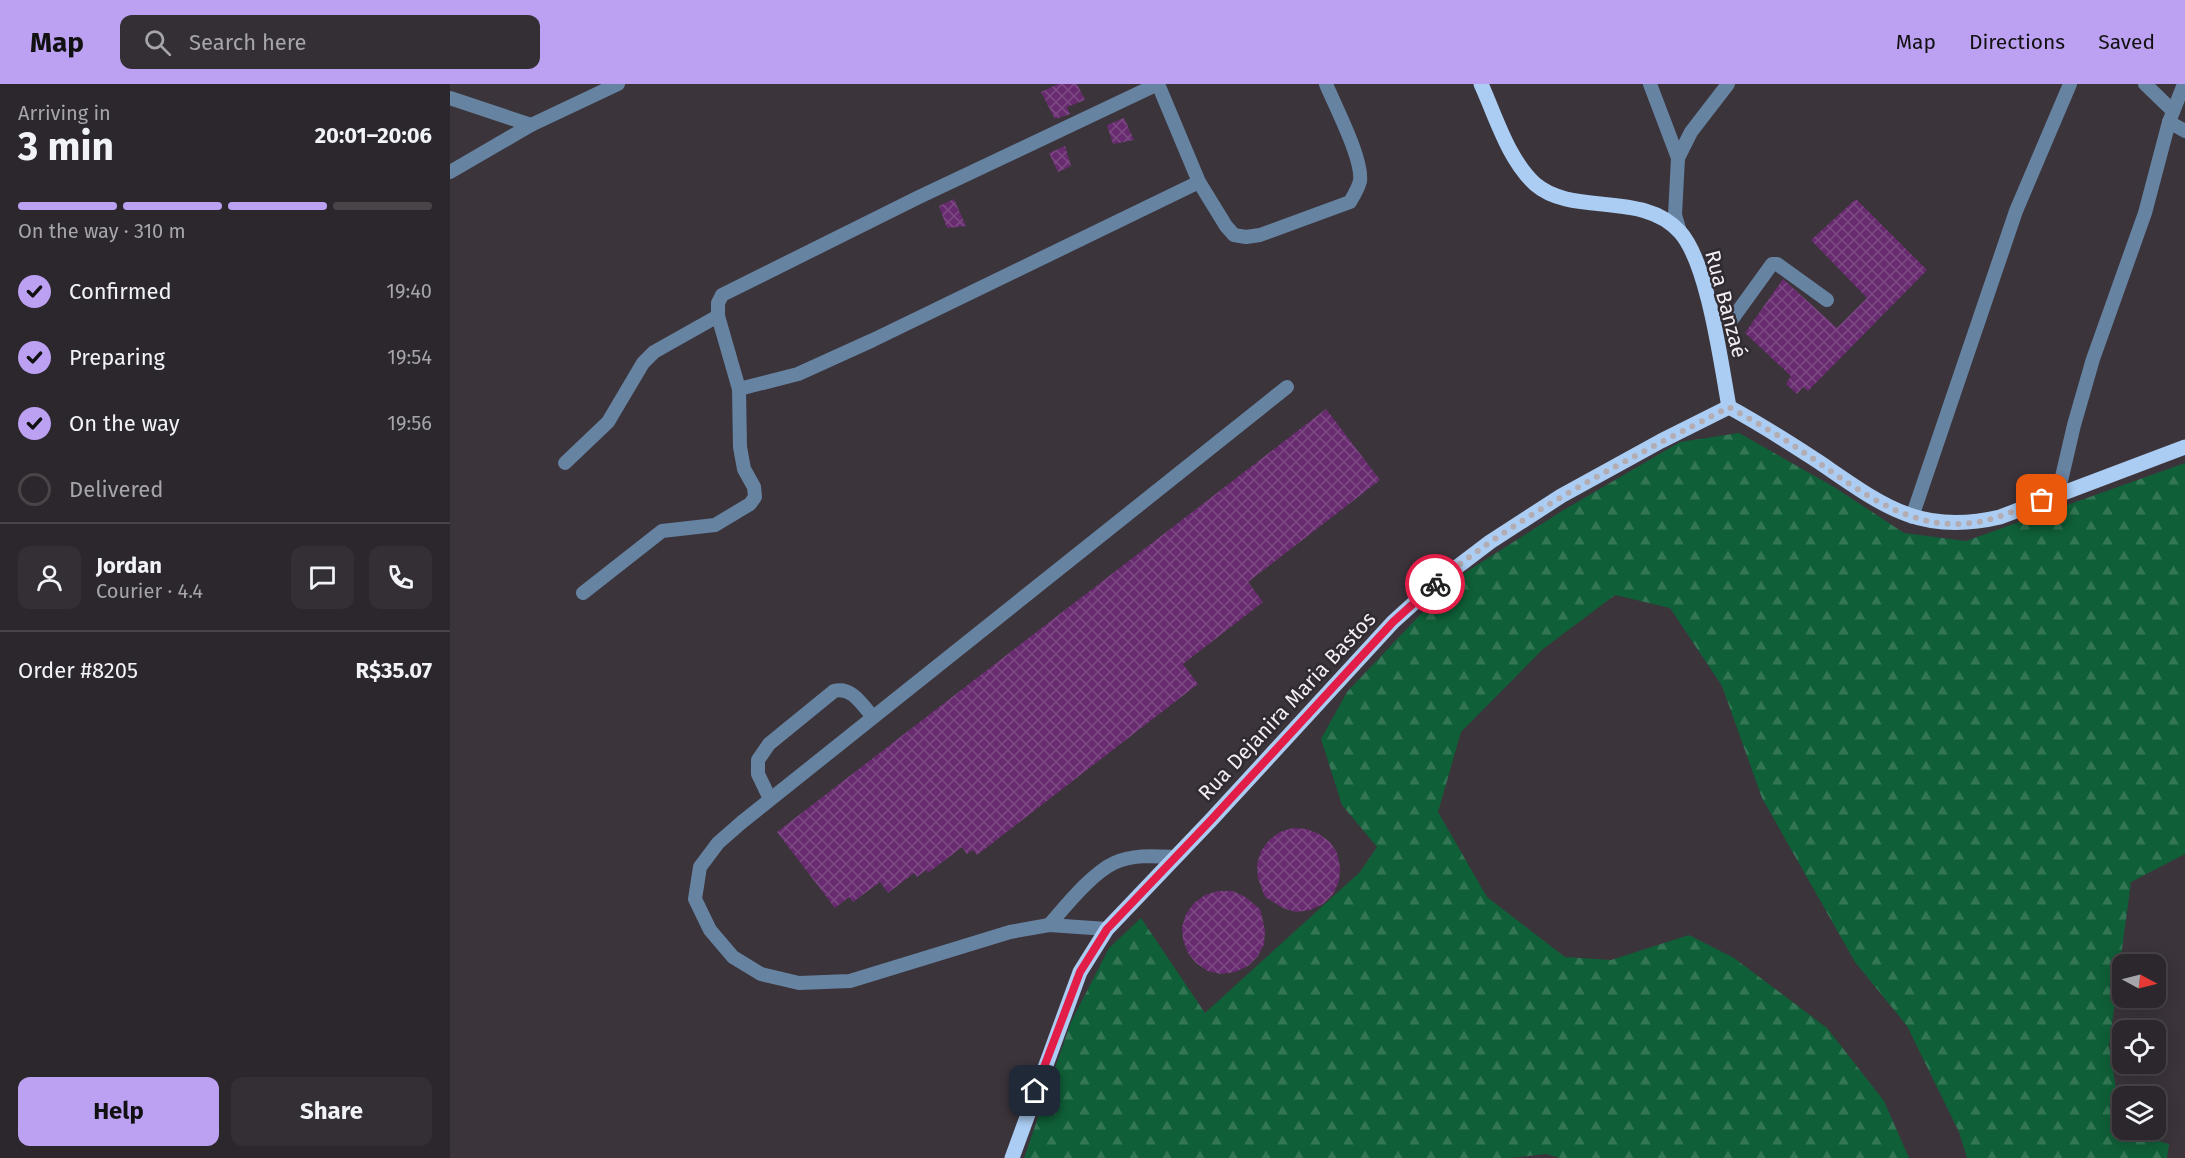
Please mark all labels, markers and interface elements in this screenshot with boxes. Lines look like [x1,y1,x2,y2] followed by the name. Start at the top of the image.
[120,15,540,69] search box
[30,26,84,59] text: Map
[141,26,174,59] icon: search
[189,29,307,56] text: Search here
[1896,29,1936,55] text: Map
[1969,29,2065,55] text: Directions
[2098,29,2155,55] text: Saved
[18,101,111,125] text: Arriving in
[315,122,432,149] text: 20:01–20:06
[18,124,114,170] text: 3 min
[18,219,186,243] text: On the way · 310 m
[1699,247,1753,361] street label: Rua Banzaé
[18,275,51,308] icon: check
[69,278,172,305] text: Confirmed
[386,279,432,303] text: 19:40
[18,341,51,374] icon: check
[69,344,165,371] text: Preparing
[387,345,432,369] text: 19:54
[18,407,51,440] icon: check
[69,410,180,437] text: On the way
[387,411,432,435] text: 19:56
[2016,474,2067,525] pin
[69,476,164,503] text: Delivered
[2025,483,2058,516] icon: bag
[18,546,81,609] button: person
[291,546,354,609] button: chat
[369,546,432,609] button: phone
[96,552,162,579] text: Jordan
[1405,554,1465,614] courier
[1419,568,1452,601] icon: bike
[96,579,203,603] text: Courier · 4.4
[1193,606,1381,806] street label: Rua Dejanira Maria Bastos
[18,657,138,684] text: Order #8205
[356,657,432,684] text: R$35.07
[2112,954,2166,1008] north arrow
[2112,954,2166,1140] map controls
[2112,1020,2166,1074] button: locate
[1009,1065,1060,1116] pin
[1018,1074,1051,1107] icon: home
[18,1077,219,1146] button: Help
[231,1077,432,1146] button: Share
[2112,1086,2166,1140] button: layers

